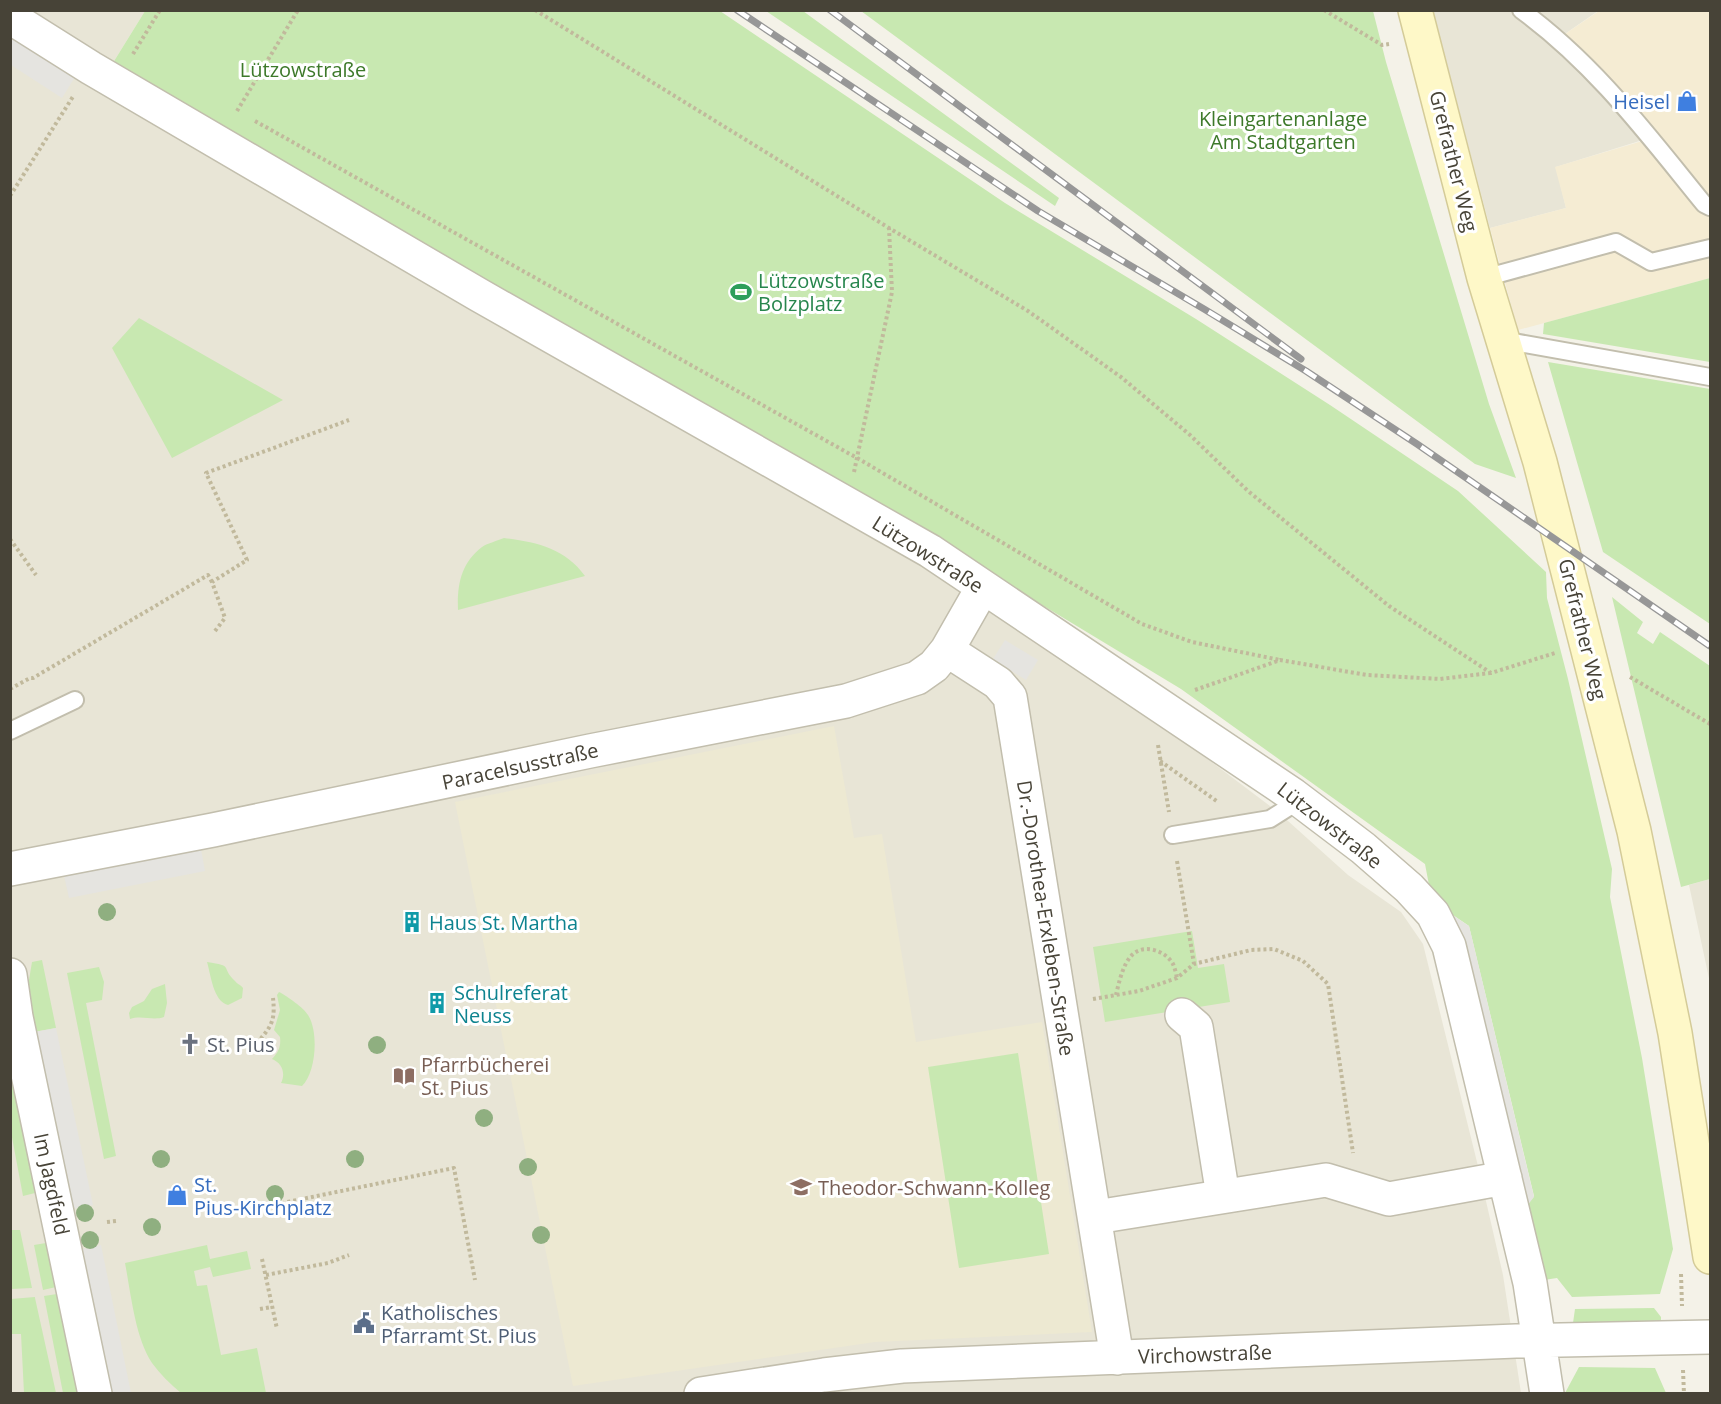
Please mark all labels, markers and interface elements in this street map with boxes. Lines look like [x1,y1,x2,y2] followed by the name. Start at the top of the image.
[240,56,366,83] park label: Lützowstraße
[1423,88,1485,235] street label: Grefrather Weg
[1613,88,1670,115] place label: Heisel
[1675,89,1699,113] shop icon: Heisel
[1199,105,1367,155] park label: Kleingartenanlage Am Stadtgarten
[758,267,884,317] place label: Lützowstraße Bolzplatz
[729,280,753,304] sports icon: Lützowstraße Bolzplatz
[867,509,989,599] street label: Lützowstraße
[1552,556,1614,703] street label: Grefrather Weg
[439,736,601,796] street label: Paracelsusstraße
[1272,775,1388,875] street label: Lützowstraße
[1011,778,1081,1058] street label: Dr.-Dorothea-Erxleben-Straße
[429,909,578,936] place label: Haus St. Martha
[400,910,424,934] building icon: Haus St. Martha
[454,979,568,1029] place label: Schulreferat Neuss
[425,991,449,1015] building icon: Schulreferat Neuss
[207,1031,274,1058] place label: St. Pius
[178,1032,202,1056] church icon: St. Pius
[421,1051,549,1101] place label: Pfarrbücherei St. Pius
[392,1064,416,1088] library icon: Pfarrbücherei St. Pius
[28,1130,76,1238] street label: Im Jagdfeld
[194,1171,332,1221] place label: St. Pius-Kirchplatz
[818,1174,1050,1201] place label: Theodor-Schwann-Kolleg
[789,1175,813,1199] school or university icon: Theodor-Schwann-Kolleg
[165,1183,189,1207] shop icon: St. Pius-Kirchplatz
[381,1299,537,1349] place label: Katholisches Pfarramt St. Pius
[352,1311,376,1335] public building icon: Katholisches Pfarramt St. Pius
[1137,1338,1273,1370] street label: Virchowstraße

